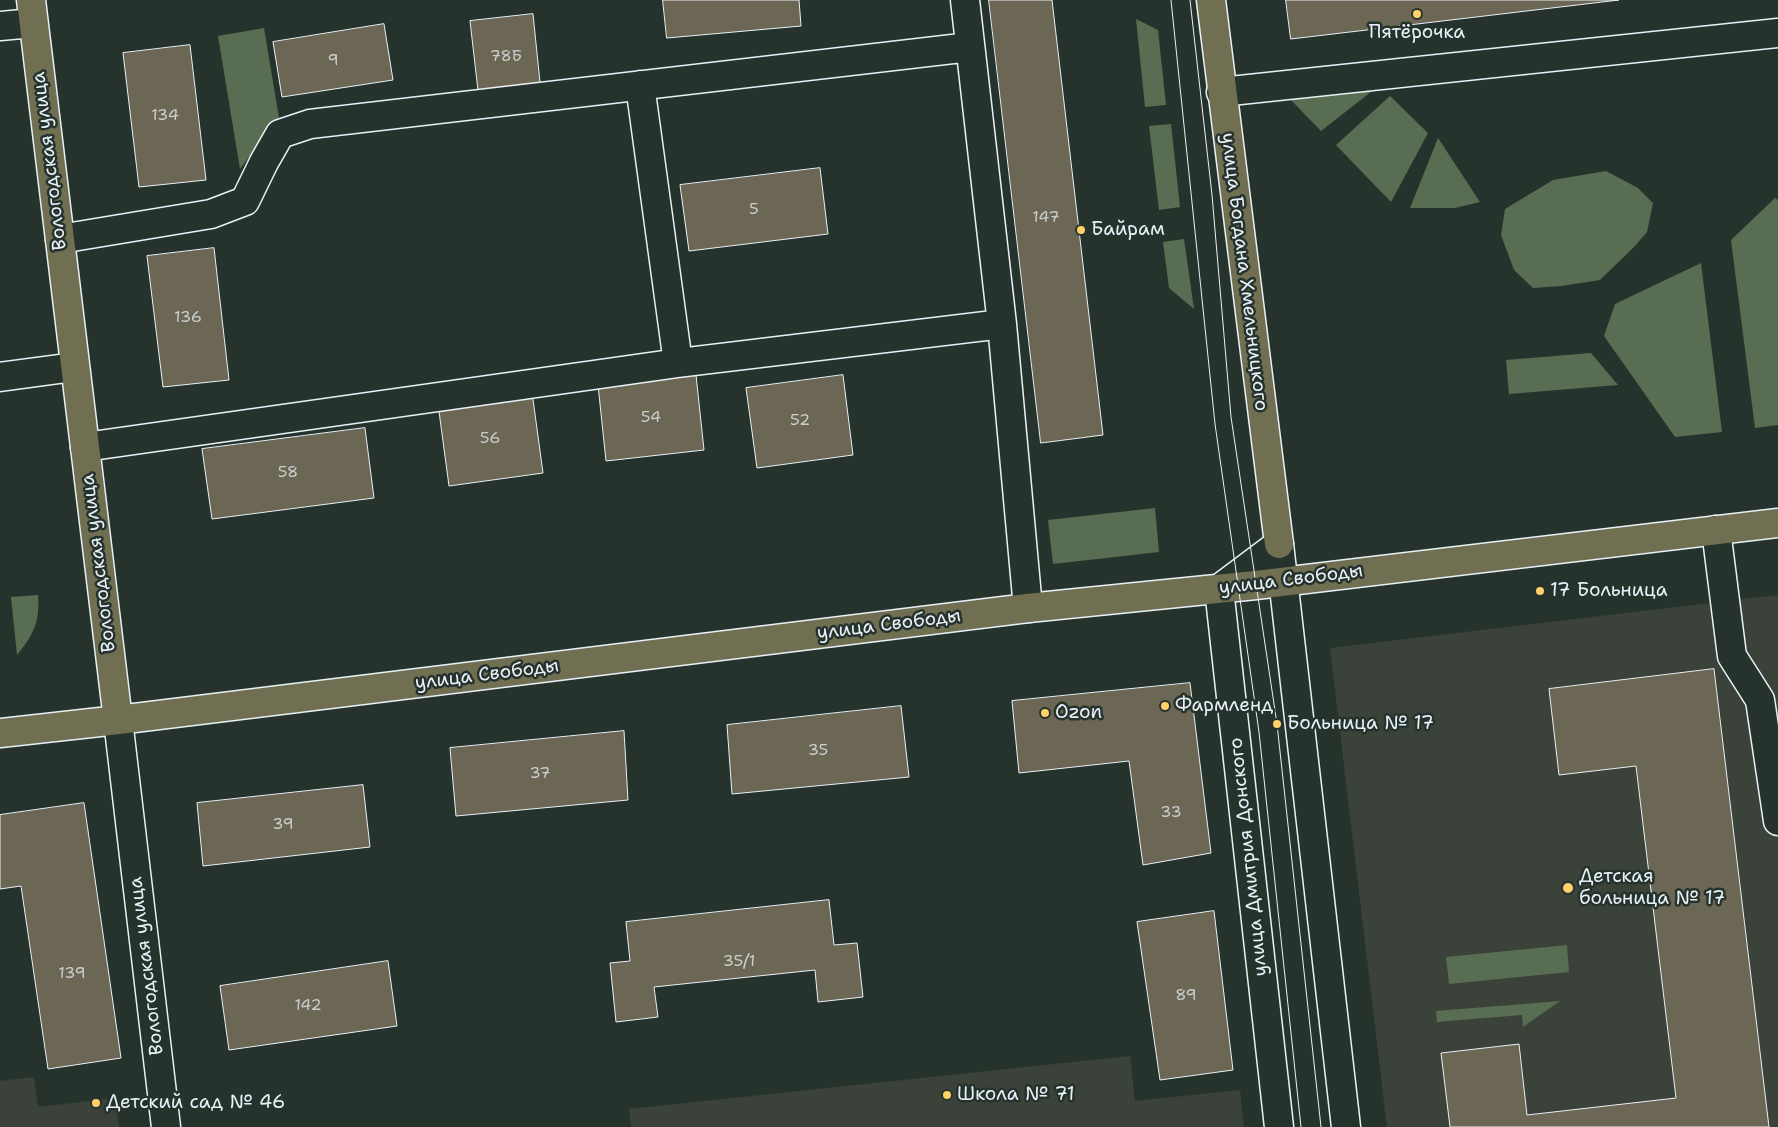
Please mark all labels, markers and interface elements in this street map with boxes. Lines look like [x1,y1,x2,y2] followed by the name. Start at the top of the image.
[1411,8,1423,20] marker: Пятёрочка
[1369,22,1465,44] place label: Пятёрочка
[490,47,522,67] house number: 78Б
[327,51,339,71] house number: 9
[28,71,72,251] street label: Вологодская улица
[151,106,179,126] house number: 134
[1216,132,1272,412] street label: улица Богдана Хмельницкого
[749,200,759,220] house number: 5
[1032,208,1060,228] house number: 147
[1091,219,1165,241] place label: Байрам
[1075,224,1087,236] marker: Байрам
[174,308,202,328] house number: 136
[641,408,661,428] house number: 54
[790,411,810,431] house number: 52
[480,429,500,449] house number: 56
[278,463,298,483] house number: 58
[77,473,121,653] street label: Вологодская улица
[1218,560,1364,600] street label: улица Свободы
[1550,580,1668,602] place label: 17 Больница
[1534,585,1546,597] marker: 17 Больница
[816,605,962,645] street label: улица Свободы
[414,655,560,695] street label: улица Свободы
[1175,695,1273,717] place label: Фармленд
[1159,700,1171,712] marker: Фармленд
[1055,702,1102,724] place label: Ozon
[1039,707,1051,719] marker: Ozon
[1287,713,1434,735] place label: Больница № 17
[1271,718,1283,730] marker: Больница № 17
[1225,736,1273,978] street label: улица Дмитрия Донского
[808,741,828,761] house number: 35
[529,764,551,784] house number: 37
[1160,803,1182,823] house number: 33
[272,815,294,835] house number: 39
[1579,866,1725,910] place label: Детская больница № 17
[125,876,169,1056] street label: Вологодская улица
[1561,881,1575,895] marker: Детская больница № 17
[723,952,755,972] house number: 35/1
[58,964,86,984] house number: 139
[1175,986,1197,1006] house number: 89
[294,996,322,1016] house number: 142
[957,1084,1075,1106] place label: Школа № 71
[941,1089,953,1101] marker: Школа № 71
[106,1092,285,1114] place label: Детский сад № 46
[90,1097,102,1109] marker: Детский сад № 46

